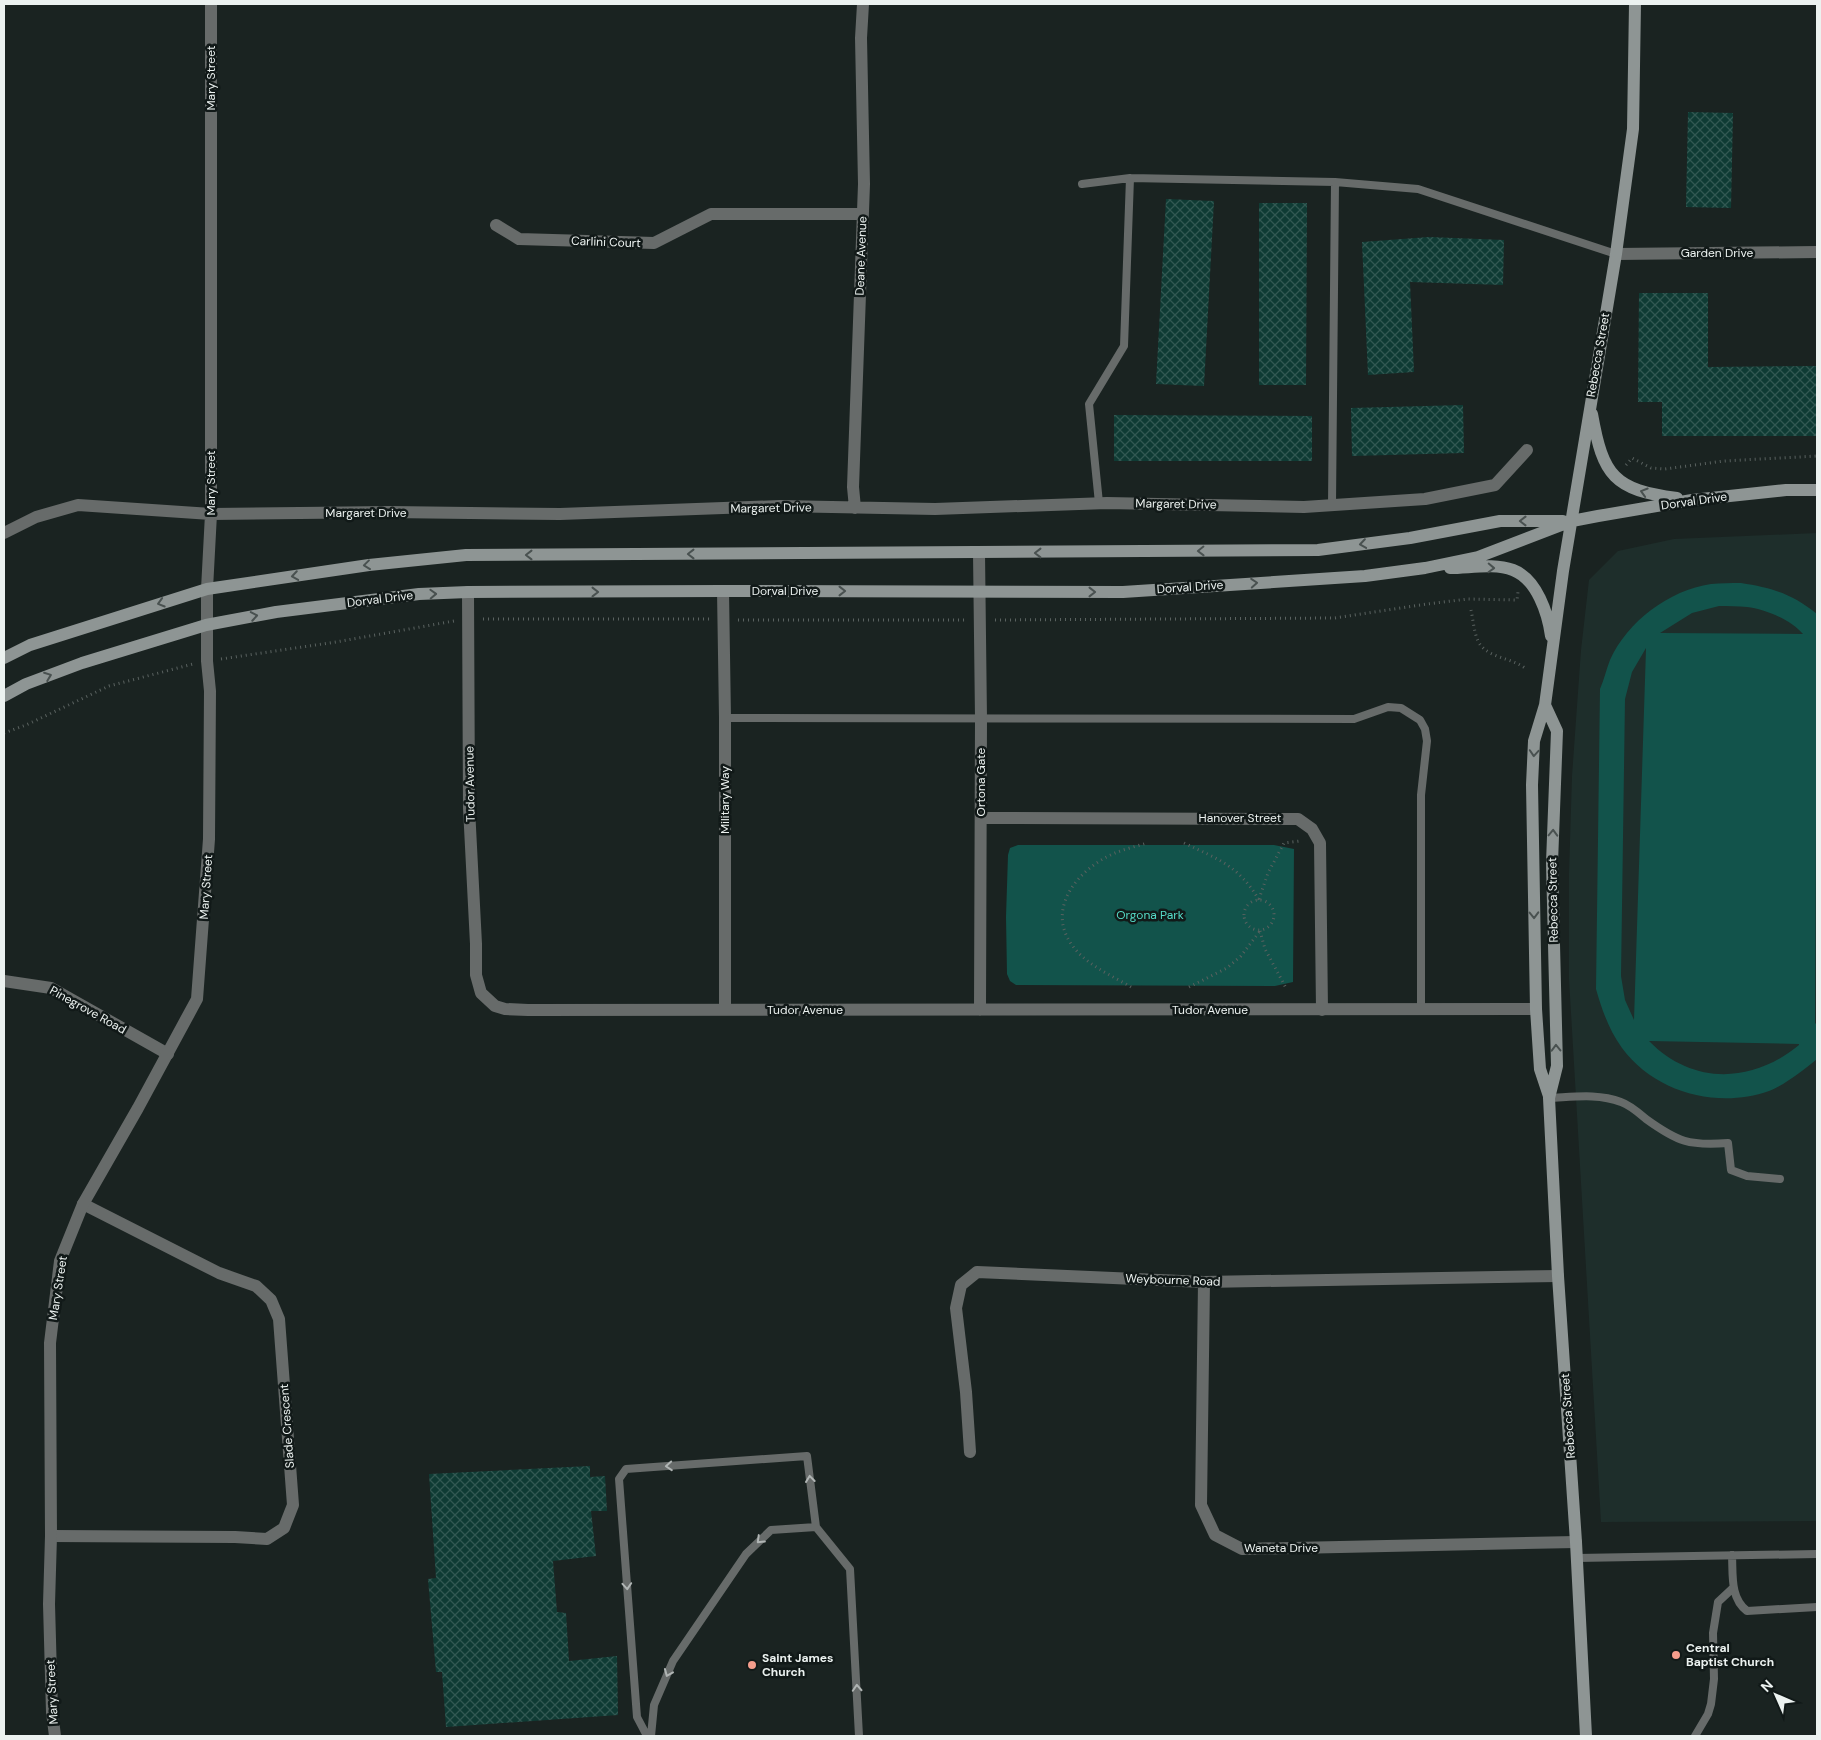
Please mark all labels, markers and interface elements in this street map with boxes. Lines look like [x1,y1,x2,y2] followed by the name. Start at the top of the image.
[203,45,219,110] street label: Mary Street
[852,216,870,296] street label: Deane Avenue
[571,233,641,251] street label: Carlini Court
[1681,245,1754,261] street label: Garden Drive
[1583,311,1613,398] street label: Rebecca Street
[203,450,219,515] street label: Mary Street
[1640,488,1649,498] one-way arrow
[1660,488,1728,514] street label: Dorval Drive
[1135,495,1217,513] street label: Margaret Drive
[730,499,812,517] street label: Margaret Drive
[325,505,407,521] street label: Margaret Drive
[1519,516,1526,526] one-way arrow
[1358,539,1367,549] one-way arrow
[1196,546,1204,557] one-way arrow
[1034,548,1042,558] one-way arrow
[687,549,695,559] one-way arrow
[525,550,532,560] one-way arrow
[363,559,371,570] one-way arrow
[1488,563,1495,573] one-way arrow
[291,570,300,580] one-way arrow
[1156,577,1224,597] street label: Dorval Drive
[1250,578,1258,589] one-way arrow
[752,583,819,599] street label: Dorval Drive
[838,586,846,596] one-way arrow
[346,587,414,611] street label: Dorval Drive
[592,587,600,597] one-way arrow
[1088,587,1096,597] one-way arrow
[429,588,437,599] one-way arrow
[157,597,165,607] one-way arrow
[250,611,259,622] one-way arrow
[43,672,52,682] one-way arrow
[461,746,479,822] street label: Tudor Avenue
[973,747,989,816] street label: Ortona Gate
[1528,749,1539,757] one-way arrow
[717,766,733,834] street label: Military Way
[1199,810,1282,826] street label: Hanover Street
[1548,829,1558,837] one-way arrow
[196,854,216,920] street label: Mary Street
[1544,857,1562,943] street label: Rebecca Street
[1116,907,1184,923] park label: Orgona Park
[1529,912,1539,919] one-way arrow
[47,982,129,1038] street label: Pinegrove Road
[767,1002,843,1018] street label: Tudor Avenue
[1172,1002,1248,1018] street label: Tudor Avenue
[1551,1044,1562,1052] one-way arrow
[45,1254,71,1321] street label: Mary Street
[1125,1270,1221,1290] street label: Weybourne Road
[1557,1373,1579,1459] street label: Rebecca Street
[276,1383,298,1469] street label: Slade Crescent
[664,1460,672,1471] one-way arrow
[805,1475,816,1483] one-way arrow
[757,1534,766,1543] one-way arrow
[1244,1540,1318,1556] street label: Waneta Drive
[622,1582,633,1590] one-way arrow
[1686,1640,1774,1670] place label: Central Baptist Church
[1670,1649,1682,1661] marker: Central Baptist Church
[762,1650,833,1680] place label: Saint James Church
[42,1659,62,1725] street label: Mary Street
[746,1659,758,1671] marker: Saint James Church
[664,1668,674,1677] one-way arrow
[1751,1670,1801,1720] north arrow
[1757,1676,1777,1696] text: N
[851,1683,862,1691] one-way arrow

